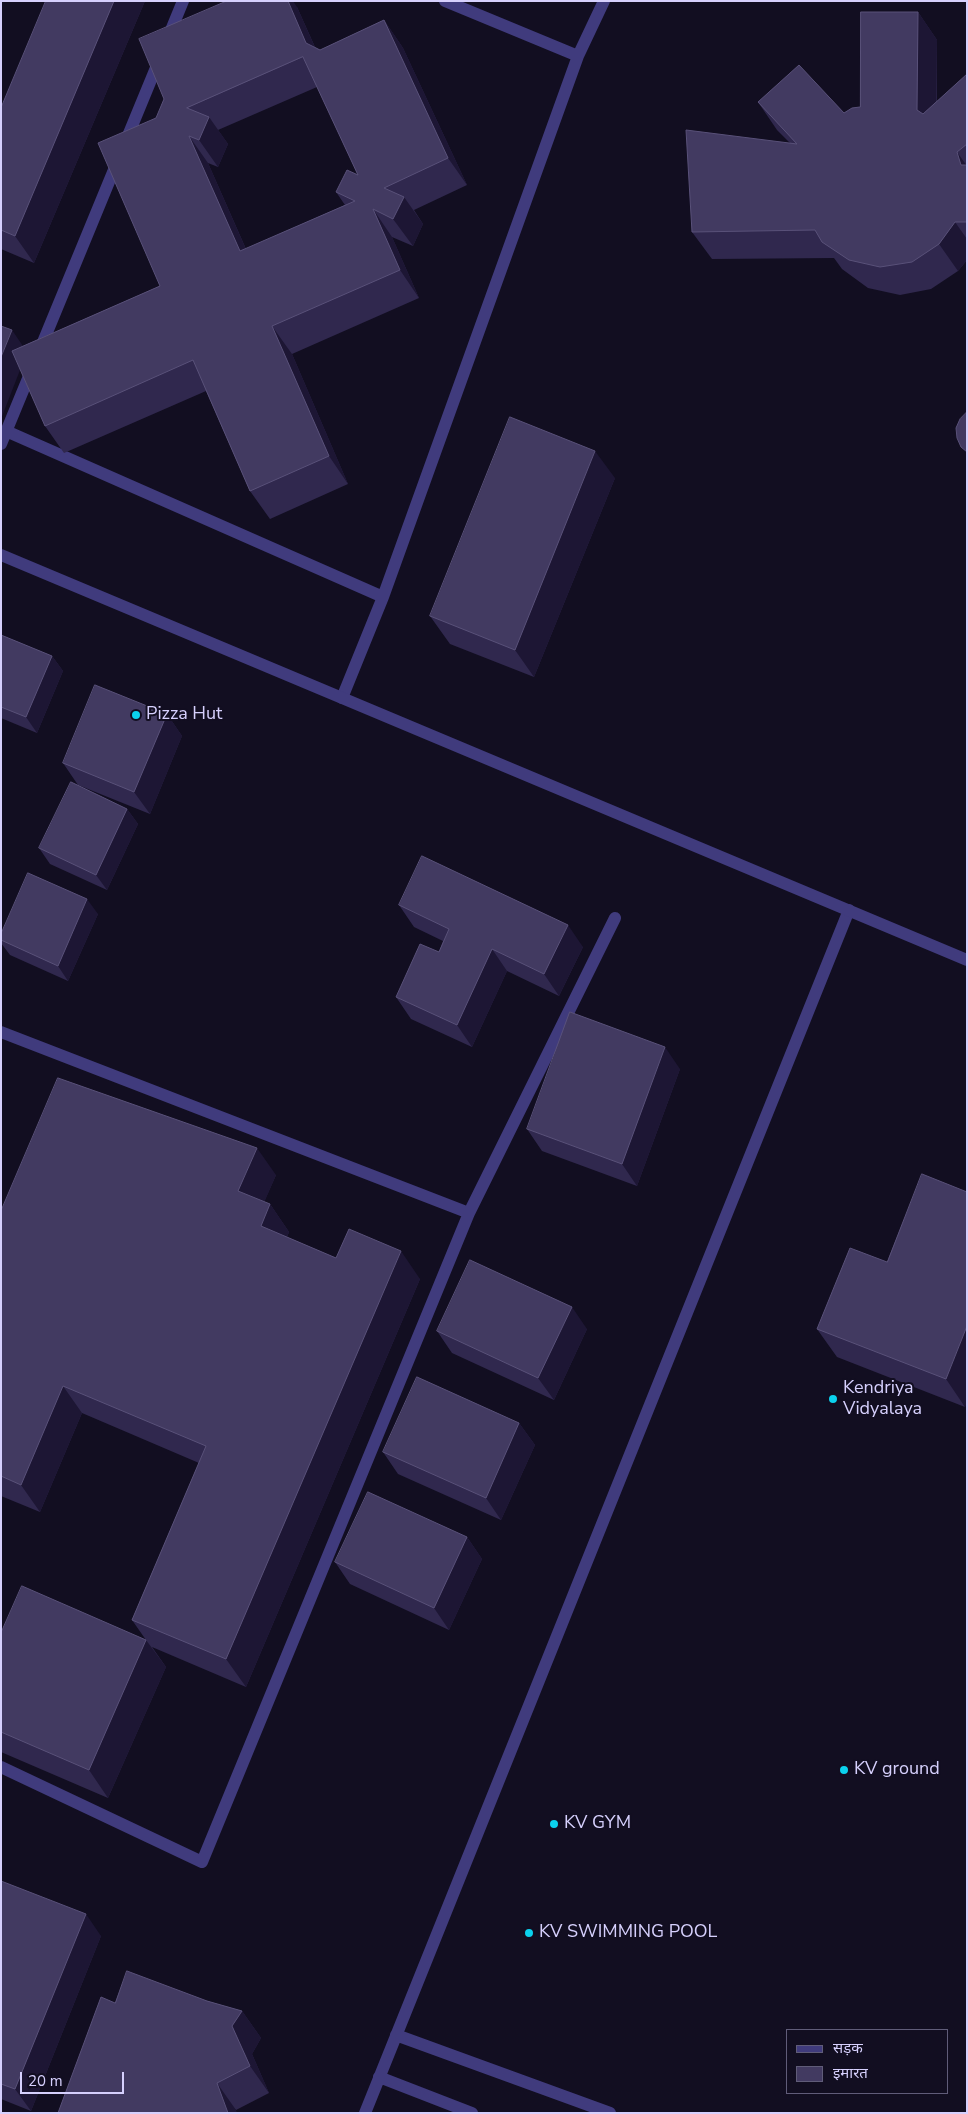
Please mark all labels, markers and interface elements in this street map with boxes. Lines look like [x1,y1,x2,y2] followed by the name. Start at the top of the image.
[146,704,222,726] place label: Pizza Hut
[130,709,142,721] marker: Pizza Hut
[843,1378,922,1420] place label: Kendriya Vidyalaya
[827,1393,839,1405] marker: Kendriya Vidyalaya
[854,1759,940,1781] place label: KV ground
[838,1764,850,1776] marker: KV ground
[564,1813,631,1835] place label: KV GYM
[548,1818,560,1830] marker: KV GYM
[539,1922,717,1944] place label: KV SWIMMING POOL
[523,1927,535,1939] marker: KV SWIMMING POOL
[786,2029,948,2094] legend
[833,2038,863,2058] text: सड़क
[22,2062,126,2094] scale bar
[833,2063,868,2083] text: इमारत
[28,2071,63,2091] text: 20 m

